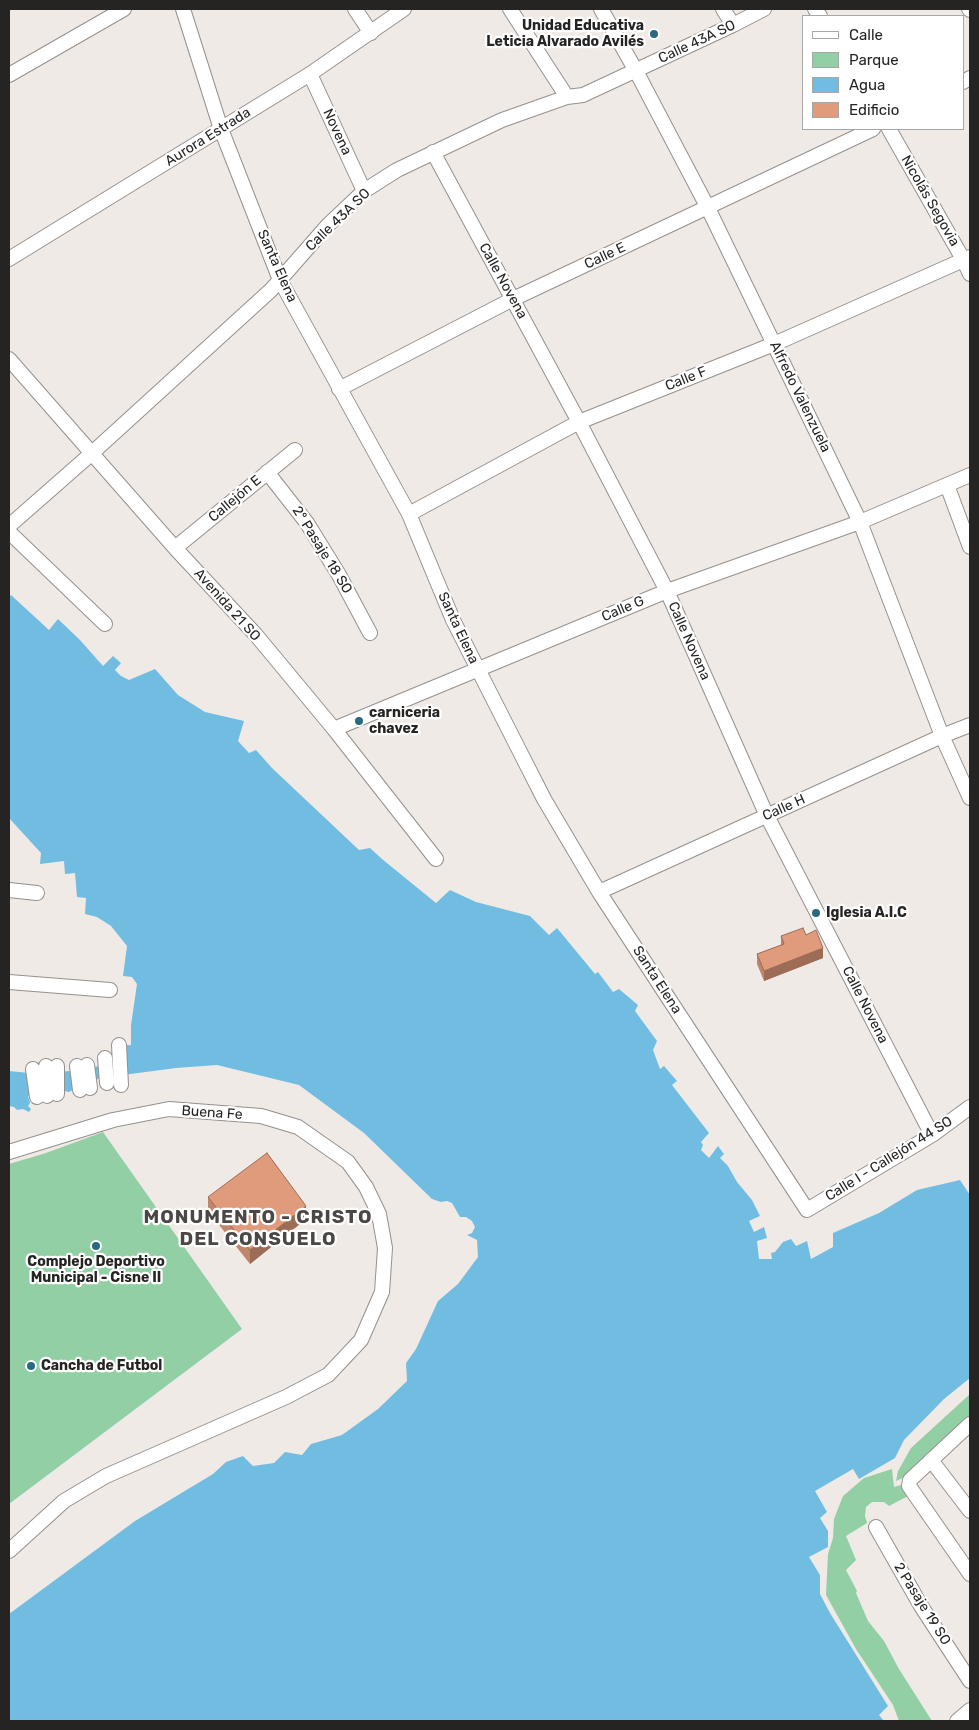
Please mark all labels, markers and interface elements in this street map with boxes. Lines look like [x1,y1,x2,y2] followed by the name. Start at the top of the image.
[802,15,964,130] legend
[656,17,738,67] street label: Calle 43A SO
[486,18,644,50] place label: Unidad Educativa Leticia Alvarado Avilés
[849,26,883,44] text: Calle
[648,28,660,40] marker: Unidad Educativa Leticia Alvarado Avilés
[849,51,899,69] text: Parque
[849,76,885,94] text: Agua
[849,101,899,119] text: Edificio
[162,104,254,170] street label: Aurora Estrada
[319,106,355,158] street label: Novena
[897,153,963,249] street label: Nicolás Segovia
[302,185,374,255] street label: Calle 43A SO
[254,227,300,305] street label: Santa Elena
[582,239,628,273] street label: Calle E
[475,240,531,322] street label: Calle Novena
[766,339,834,455] street label: Alfredo Valenzuela
[663,363,709,395] street label: Calle F
[205,472,265,526] street label: Callejón E
[288,503,356,597] street label: 2° Pasaje 18 SO
[190,565,264,645] street label: Avenida 21 SO
[434,589,482,667] street label: Santa Elena
[599,593,647,625] street label: Calle G
[664,599,714,683] street label: Calle Novena
[369,705,440,738] place label: carniceria chavez
[353,715,365,727] marker: carniceria chavez
[760,791,808,825] street label: Calle H
[826,905,907,921] place label: Iglesia A.I.C
[810,907,822,919] marker: Iglesia A.I.C
[629,943,685,1017] street label: Santa Elena
[838,964,892,1046] street label: Calle Novena
[181,1102,243,1124] street label: Buena Fe
[822,1113,956,1205] street label: Calle I - Callejón 44 SO
[141,1207,375,1251] district label: MONUMENTO - CRISTO DEL CONSUELO
[90,1240,102,1252] marker: Complejo Deportivo Municipal - Cisne II
[27,1254,165,1286] place label: Complejo Deportivo Municipal - Cisne II
[41,1358,162,1374] place label: Cancha de Futbol
[25,1360,37,1372] marker: Cancha de Futbol
[890,1560,954,1648] street label: 2 Pasaje 19 SO

